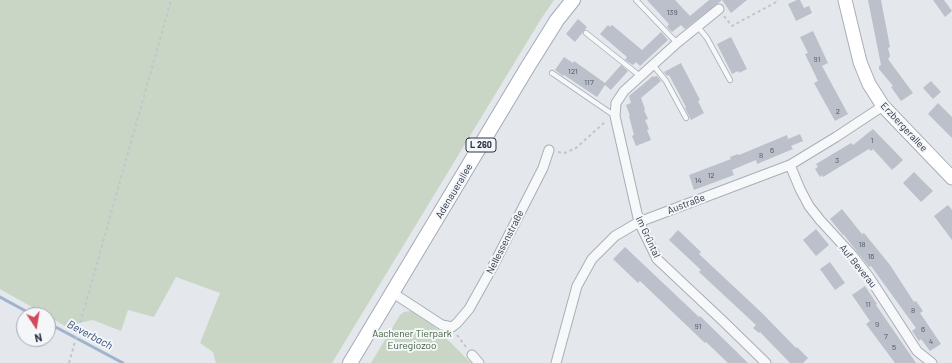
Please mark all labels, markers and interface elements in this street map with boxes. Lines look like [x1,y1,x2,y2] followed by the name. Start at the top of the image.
[666,7,678,17] house number: 139
[814,54,820,64] house number: 91
[568,66,578,76] house number: 121
[584,77,594,87] house number: 117
[878,100,930,154] street label: Erzbergerallee
[836,106,840,116] house number: 2
[871,135,873,145] house number: 1
[466,138,496,152] road number: L 260
[770,145,774,155] house number: 6
[759,150,763,160] house number: 8
[835,155,839,165] house number: 3
[433,161,475,221] street label: Adenauerallee
[707,170,715,180] house number: 12
[694,175,702,185] house number: 14
[665,191,707,217] street label: Austraße
[484,208,526,276] street label: Nellessenstraße
[633,214,663,260] street label: Im Grüntal
[859,239,865,249] house number: 18
[837,242,879,290] street label: Auf Beverau
[868,251,874,261] house number: 16
[865,299,871,309] house number: 11
[911,305,915,315] house number: 8
[16,307,56,347] north arrow
[65,318,115,352] water label: Beverbach
[875,319,879,329] house number: 9
[695,321,701,331] house number: 91
[921,324,925,334] house number: 6
[372,328,452,352] park label: Aachener Tierpark Euregiozoo
[33,331,43,345] text: N
[884,331,888,341] house number: 7
[929,336,933,346] house number: 4
[892,342,896,352] house number: 5

